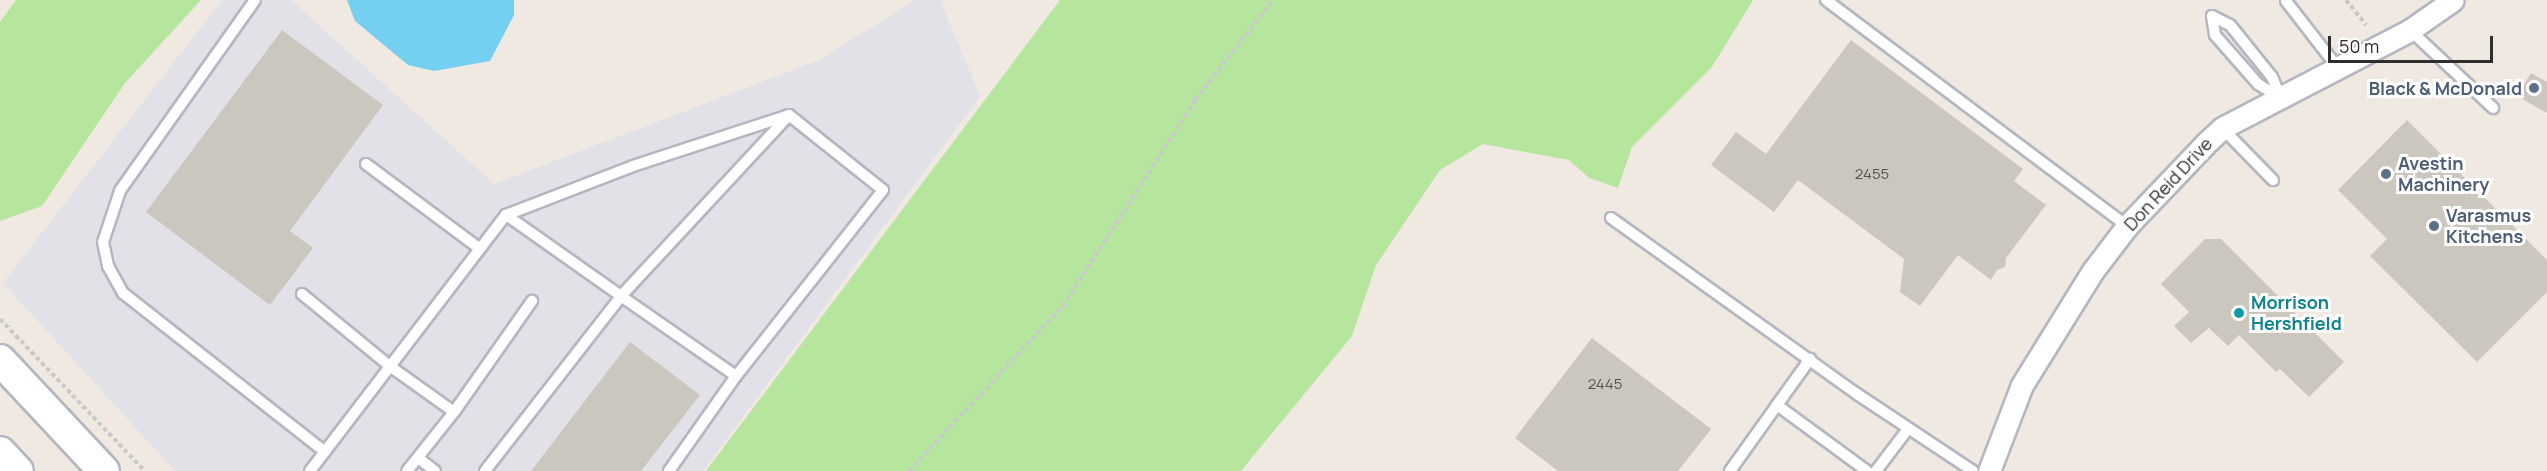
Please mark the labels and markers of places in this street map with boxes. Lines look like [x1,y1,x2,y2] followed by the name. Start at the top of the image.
[2369,77,2522,99] place label: Black & McDonald
[2527,81,2541,95] marker: Black & McDonald
[2398,153,2489,195] place label: Avestin Machinery
[2379,167,2393,181] marker: Avestin Machinery
[2446,205,2531,248] place label: Varasmus Kitchens
[2427,219,2441,233] marker: Varasmus Kitchens
[2251,292,2342,334] place label: Morrison Hershfield
[2232,306,2246,320] marker: Morrison Hershfield

